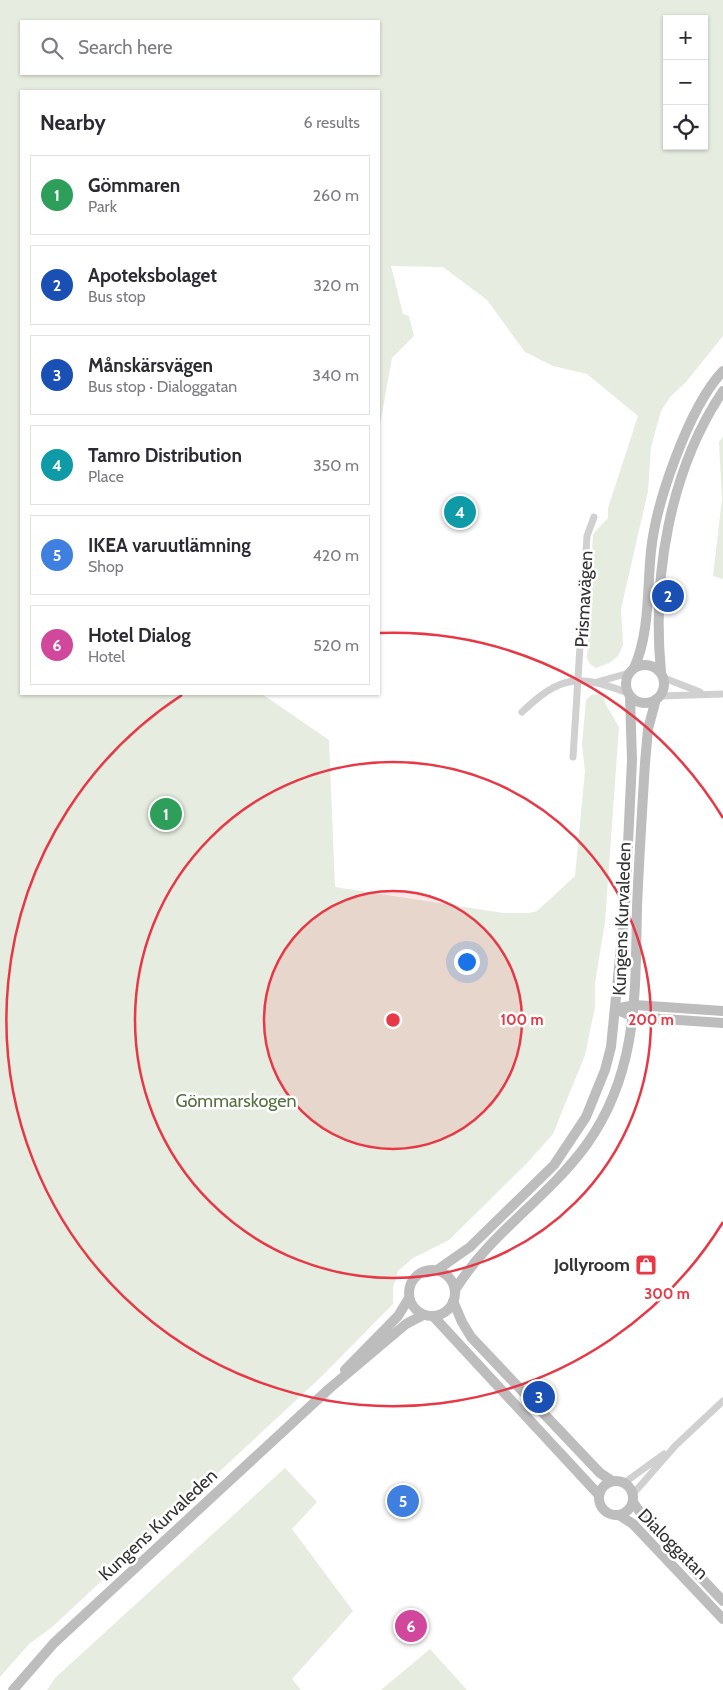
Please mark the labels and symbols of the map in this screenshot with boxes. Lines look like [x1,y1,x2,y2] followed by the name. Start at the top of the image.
[444,493,476,531] pin: 4
[570,550,598,648] street label: Prismavägen
[652,577,684,615] pin: 2
[150,795,182,833] pin: 1
[608,842,636,996] street label: Kungens Kurvaleden
[454,949,480,975] your location
[384,1011,402,1029] centre of rings
[500,1011,544,1029] text: 100 m
[628,1011,674,1029] text: 200 m
[175,1090,297,1112] park label: Gömmarskogen
[634,1253,658,1277] shop icon: Jollyroom
[553,1254,630,1276] place label: Jollyroom
[644,1285,690,1303] text: 300 m
[523,1378,555,1416] pin: 3
[94,1464,222,1586] street label: Kungens Kurvaleden
[387,1482,419,1520] pin: 5
[633,1504,713,1584] street label: Dialoggatan
[395,1607,427,1645] pin: 6

